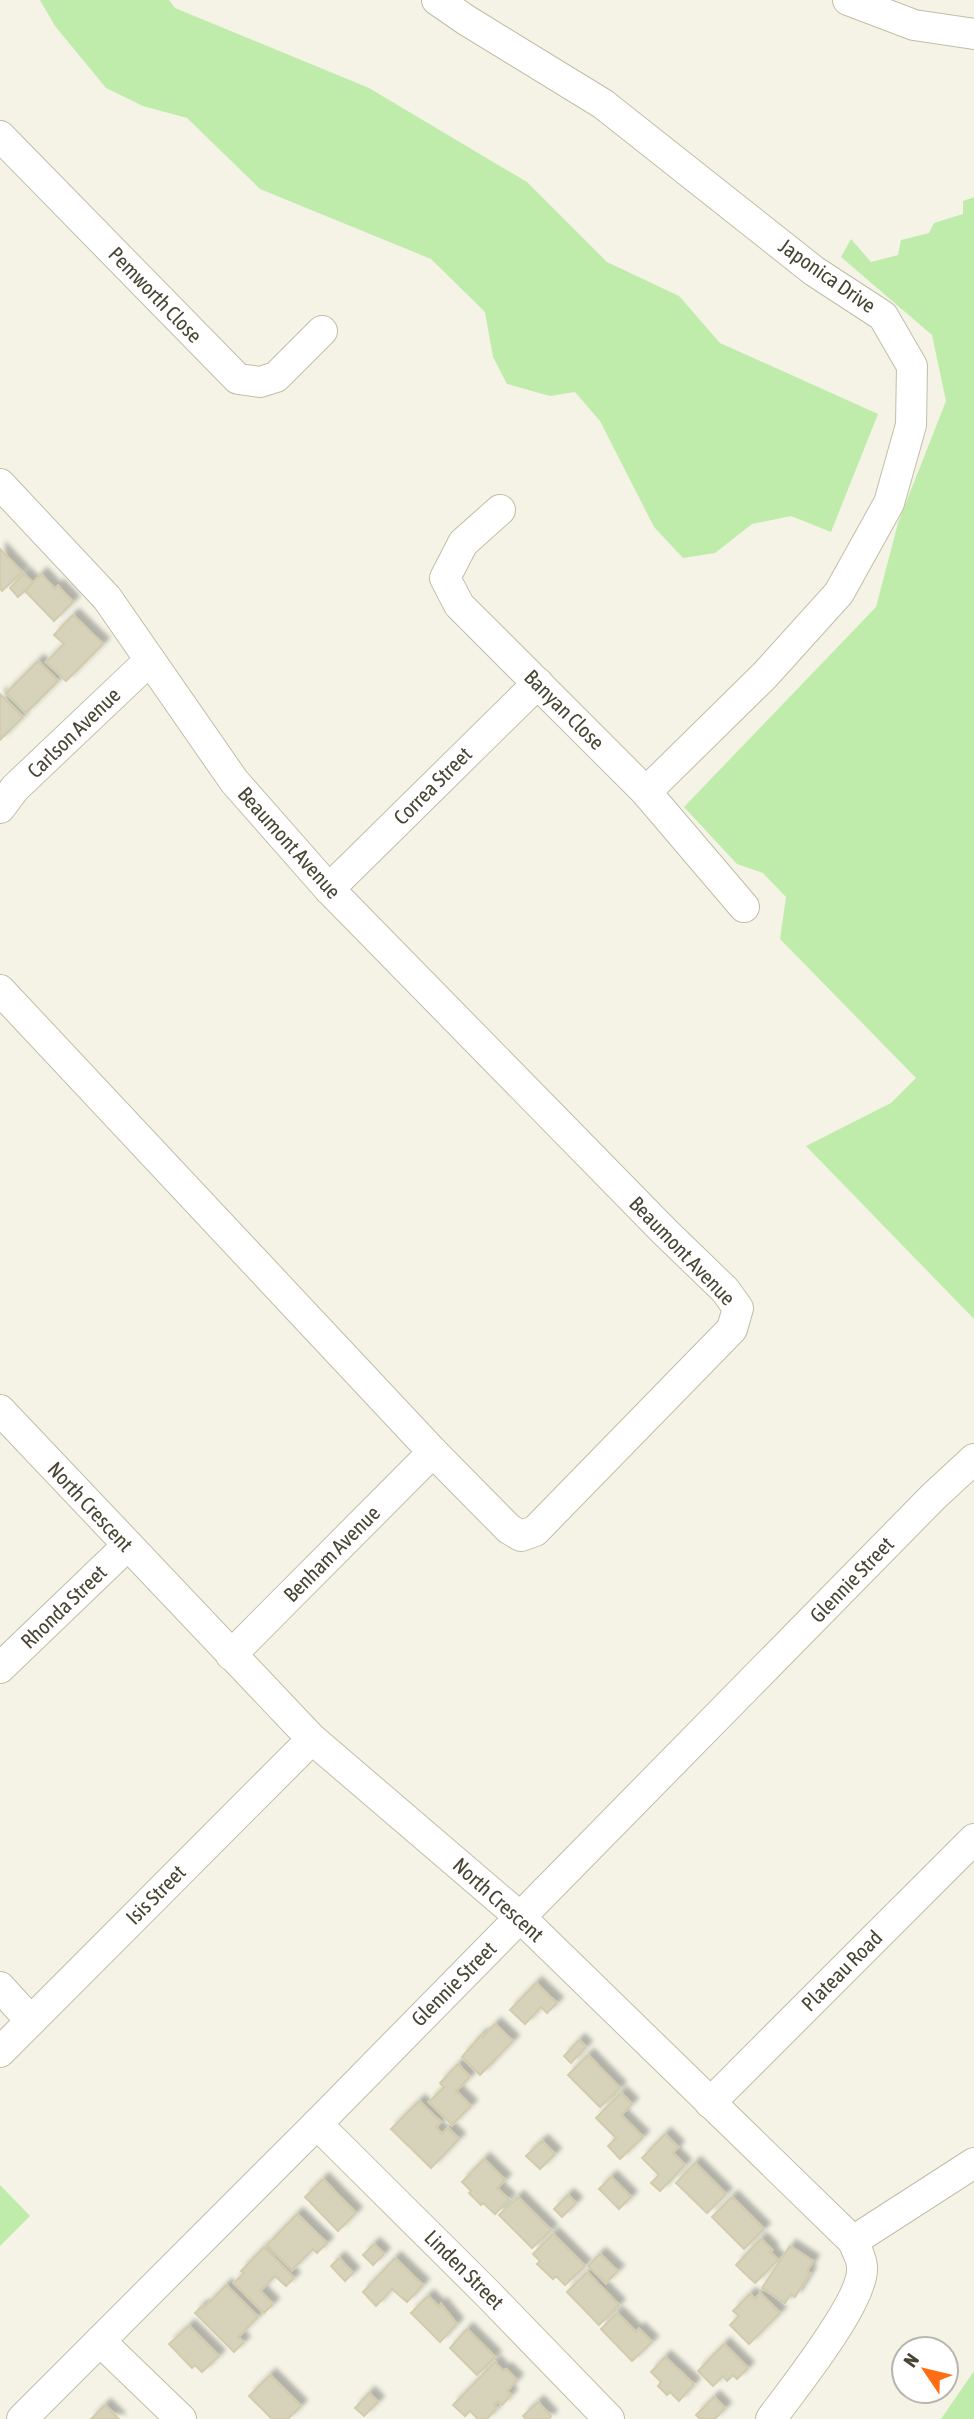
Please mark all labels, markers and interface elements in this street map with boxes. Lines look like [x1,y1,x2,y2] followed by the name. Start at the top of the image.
[775,233,881,317] street label: Japonica Drive
[104,241,207,347] street label: Pemworth Close
[520,664,610,754] street label: Banyan Close
[22,682,125,782] street label: Carlson Avenue
[388,741,476,829] street label: Correa Street
[233,782,346,903] street label: Beaumont Avenue
[625,1191,741,1310] street label: Beaumont Avenue
[43,1457,138,1556] street label: North Crescent
[278,1500,384,1606] street label: Benham Avenue
[805,1532,898,1627] street label: Glennie Street
[16,1560,111,1653] street label: Rhonda Street
[448,1852,549,1946] street label: North Crescent
[121,1860,190,1929] street label: Isis Street
[796,1925,887,2016] street label: Plateau Road
[406,1936,501,2031] street label: Glennie Street
[420,2225,509,2314] street label: Linden Street
[890,2335,960,2405] north arrow
[899,2349,923,2371] text: N

